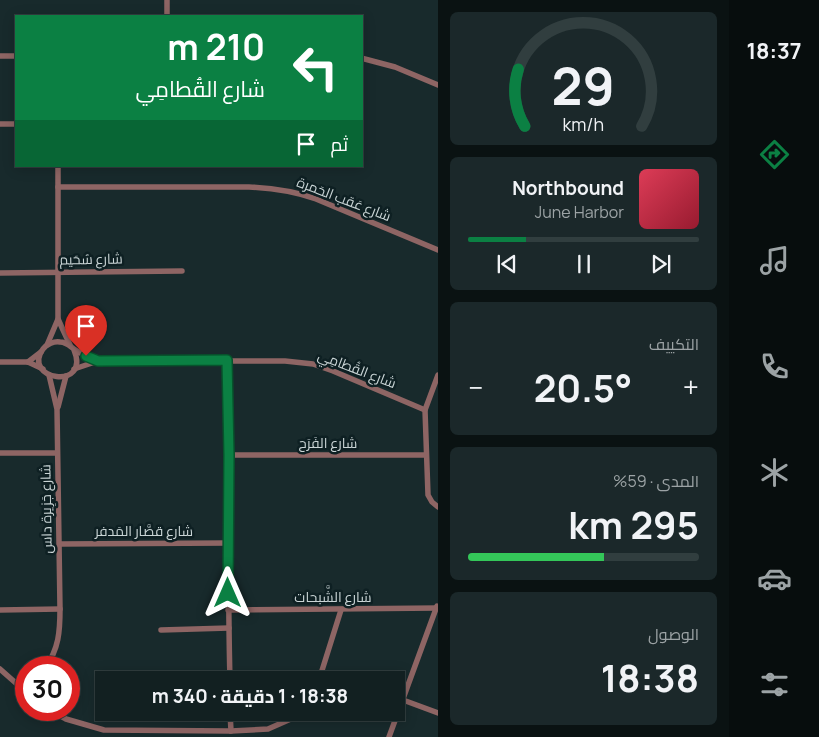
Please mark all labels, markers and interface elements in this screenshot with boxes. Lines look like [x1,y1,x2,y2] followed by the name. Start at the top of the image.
[167,23,265,71] text: 210 m
[283,35,348,100] icon: left
[746,36,802,66] text: 18:37
[552,50,615,121] text: 29
[135,74,265,104] text: شارع القُطامِي
[563,112,604,136] text: km/h
[292,130,320,158] icon: arrive
[330,131,348,157] text: ثم
[757,137,792,172] icon: directions
[294,172,394,225] street label: شارع عَقب الحَمرة
[512,175,624,201] text: Northbound
[535,201,624,223] text: June Harbor
[757,243,792,278] icon: music
[59,248,123,270] street label: شارع سُحَيم
[493,250,521,278] icon: previous
[570,250,598,278] icon: pause
[647,250,675,278] icon: next
[65,305,107,356] pin
[72,312,100,340] icon: arrive
[649,333,699,355] text: التكييف
[314,345,399,395] street label: شارع القُطامِي
[757,349,792,384] icon: phone
[534,361,632,413] text: 20.5°
[468,368,483,406] text: −
[683,368,699,406] text: +
[299,433,357,452] street label: شارع الفَرَح
[757,455,792,490] icon: climate
[35,464,57,554] street label: شارع جَزِيرة داس
[613,470,699,492] text: المدى · 59%
[568,498,699,550] text: 295 km
[94,521,193,540] street label: شارع قصَّار المَدفر
[757,561,792,596] icon: car
[201,566,253,618] position arrow
[294,585,372,606] street label: شارع الشَّبحات
[648,623,699,645] text: الوصول
[601,651,699,703] text: 18:38
[15,656,80,721] speed limit sign: 30
[757,667,792,702] icon: filters
[152,683,348,709] text: 18:38 · 1 دقيقة · 340 m

